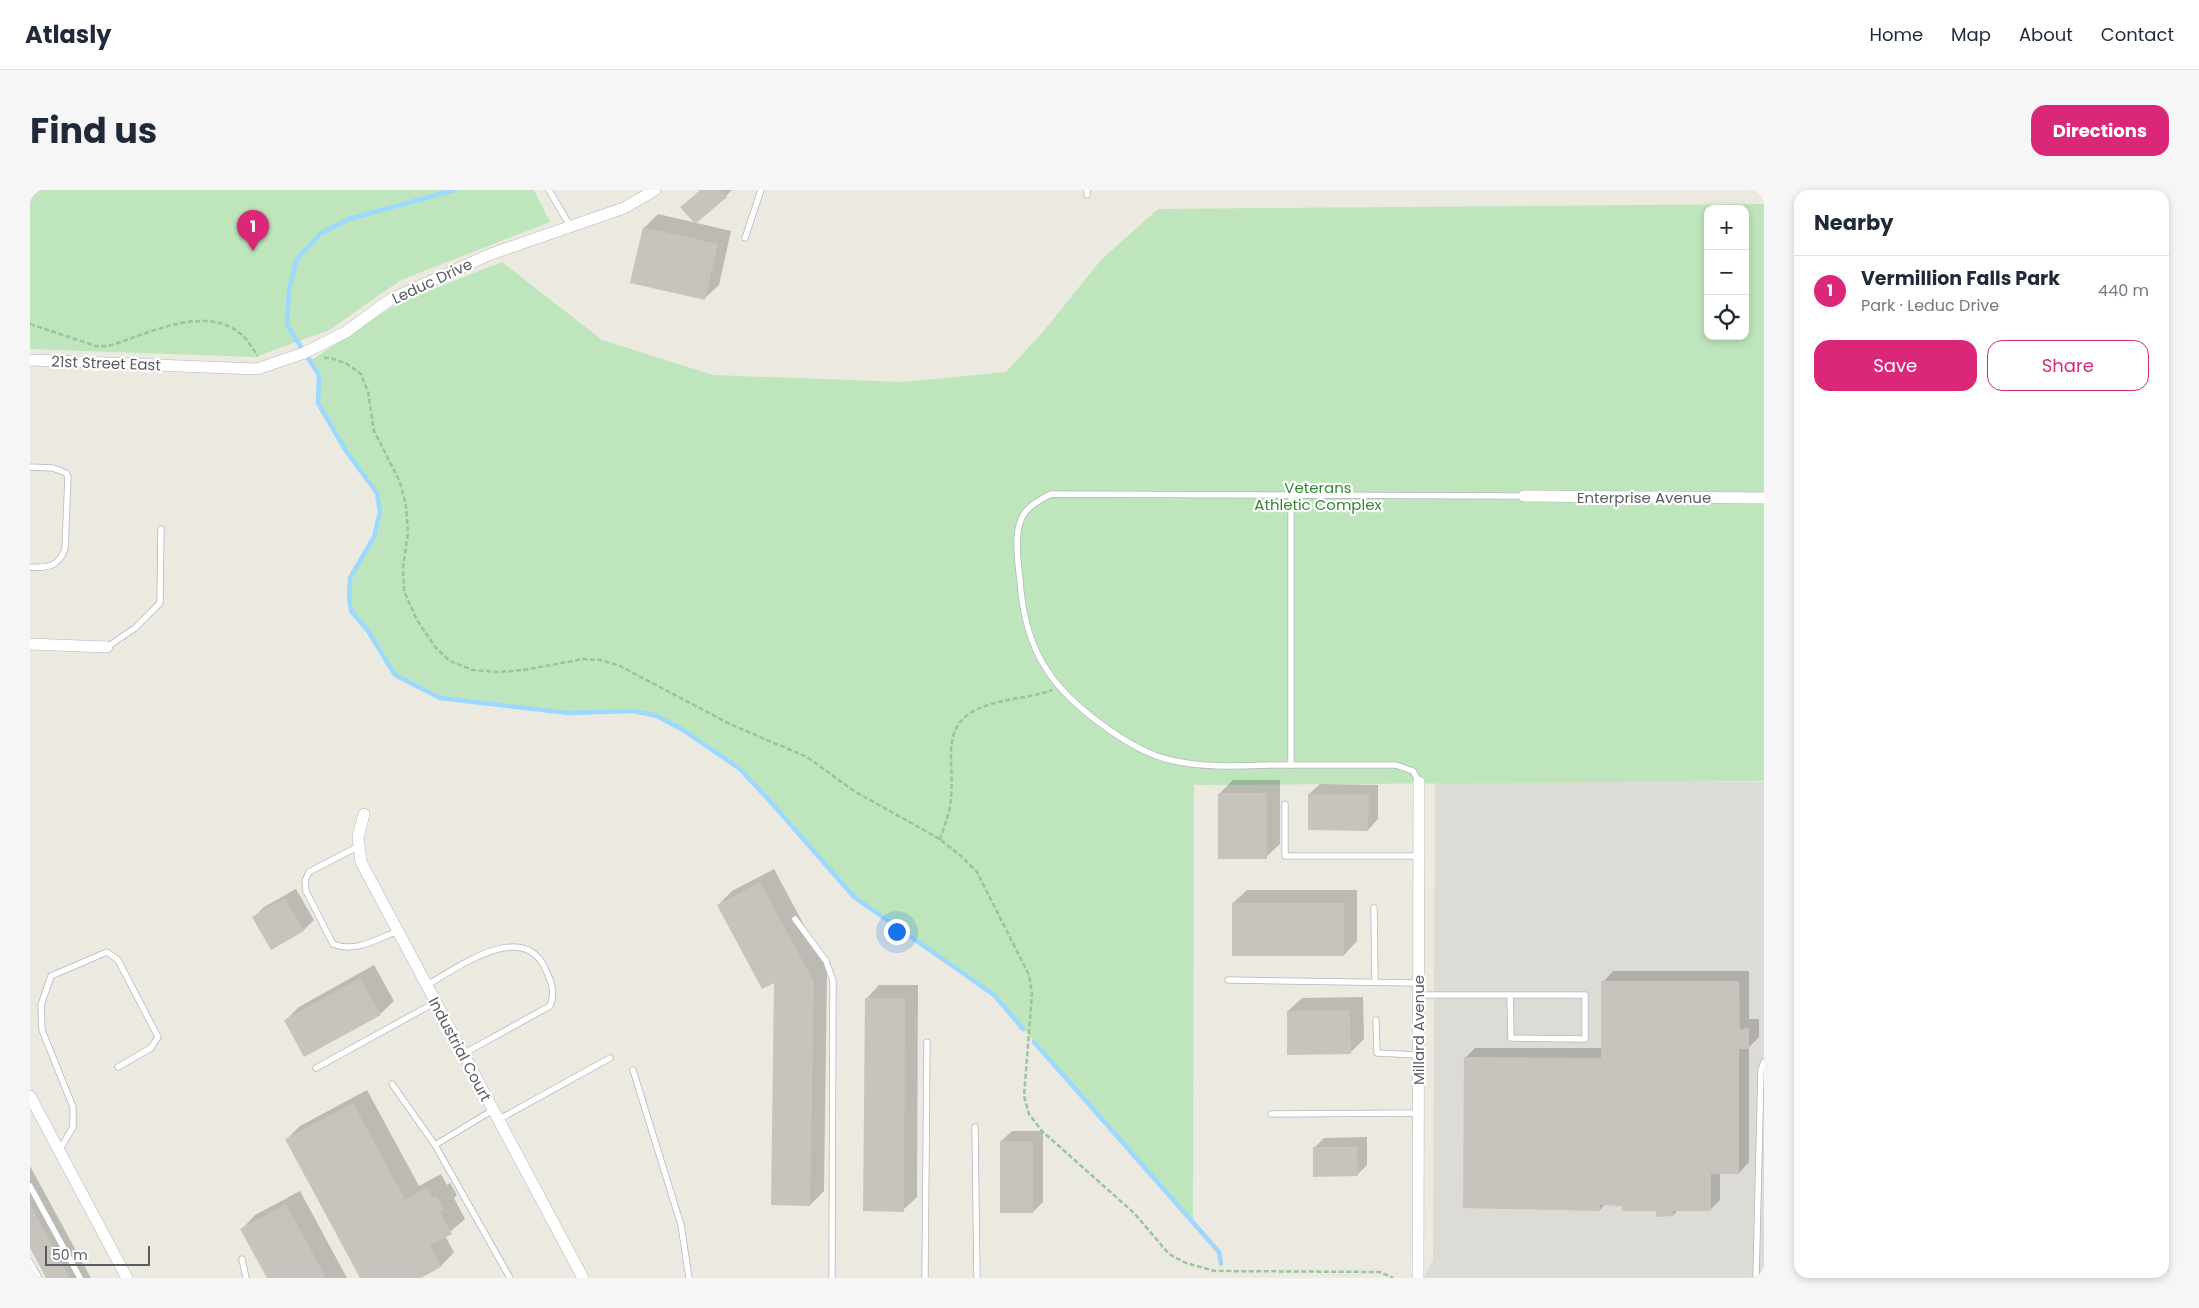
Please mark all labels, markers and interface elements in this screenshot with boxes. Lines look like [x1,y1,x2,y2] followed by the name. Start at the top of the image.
[25,18,111,51] text: Atlasly
[1869,22,1923,47] text: Home
[1951,22,1991,47] text: Map
[2019,22,2073,47] text: About
[2101,22,2174,47] text: Contact
[2031,105,2169,156] button: Directions
[30,106,157,155] text: Find us
[1704,205,1749,340] map controls
[1704,205,1749,250] button: +
[1814,208,1894,237] text: Nearby
[237,210,269,251] pin: 1
[1704,250,1749,295] button: −
[388,253,476,309] street label: Leduc Drive
[1861,265,2060,292] text: Vermillion Falls Park
[1827,279,1833,302] text: 1
[2098,279,2149,302] text: 440 m
[1861,294,1999,317] text: Park · Leduc Drive
[1704,295,1749,340] button: locate
[1814,340,1977,391] button: Save
[1987,340,2149,391] button: Share
[51,351,161,375] street label: 21st Street East
[1254,477,1382,515] park label: Veterans Athletic Complex
[1577,487,1711,508] street label: Enterprise Avenue
[884,919,910,945] your location
[1408,975,1429,1085] street label: Millard Avenue
[424,993,496,1105] street label: Industrial Court
[45,1243,150,1266] scale bar
[52,1245,88,1265] text: 50 m

